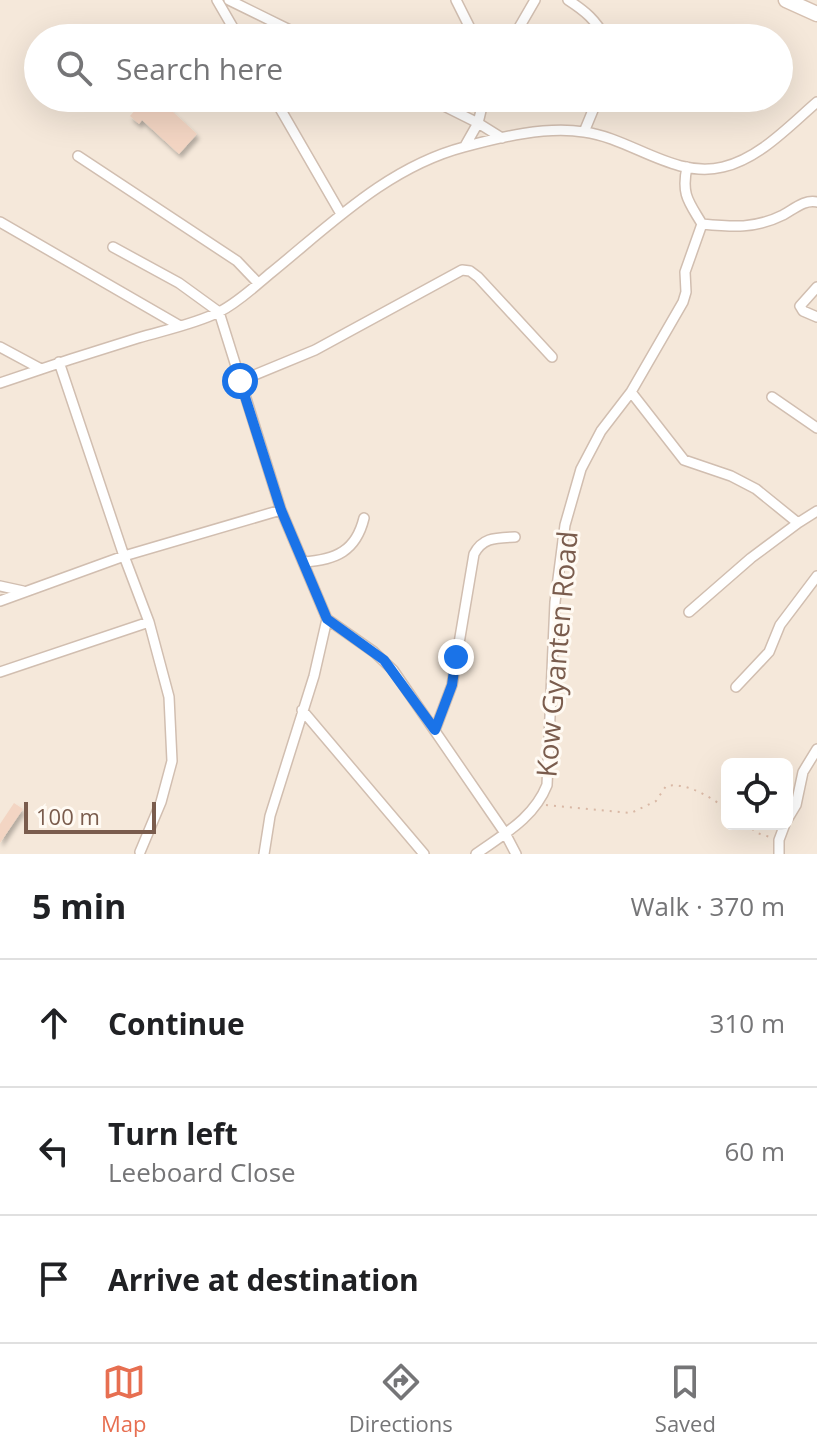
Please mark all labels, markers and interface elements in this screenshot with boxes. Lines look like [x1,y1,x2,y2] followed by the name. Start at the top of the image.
[24,24,793,112] search box
[52,46,96,90] icon: search
[116,48,283,89] text: Search here
[222,363,258,399] route start
[526,529,586,779] street label: Kow Gyanten Road
[438,639,474,675] route end
[721,758,793,830] map controls
[721,758,793,830] button: locate
[24,798,156,834] scale bar
[36,801,100,831] text: 100 m
[32,883,126,929] text: 5 min
[631,888,785,924] text: Walk · 370 m
[32,1001,76,1045] icon: ahead
[108,1003,245,1044] text: Continue
[710,1005,785,1041] text: 310 m
[108,1113,238,1154] text: Turn left
[32,1129,76,1173] icon: left
[724,1133,785,1169] text: 60 m
[108,1154,296,1190] text: Leeboard Close
[32,1257,76,1301] icon: arrive
[108,1259,419,1300] text: Arrive at destination
[101,1360,147,1438] tab: Map
[349,1360,453,1438] tab: Directions
[655,1360,716,1438] tab: Saved

